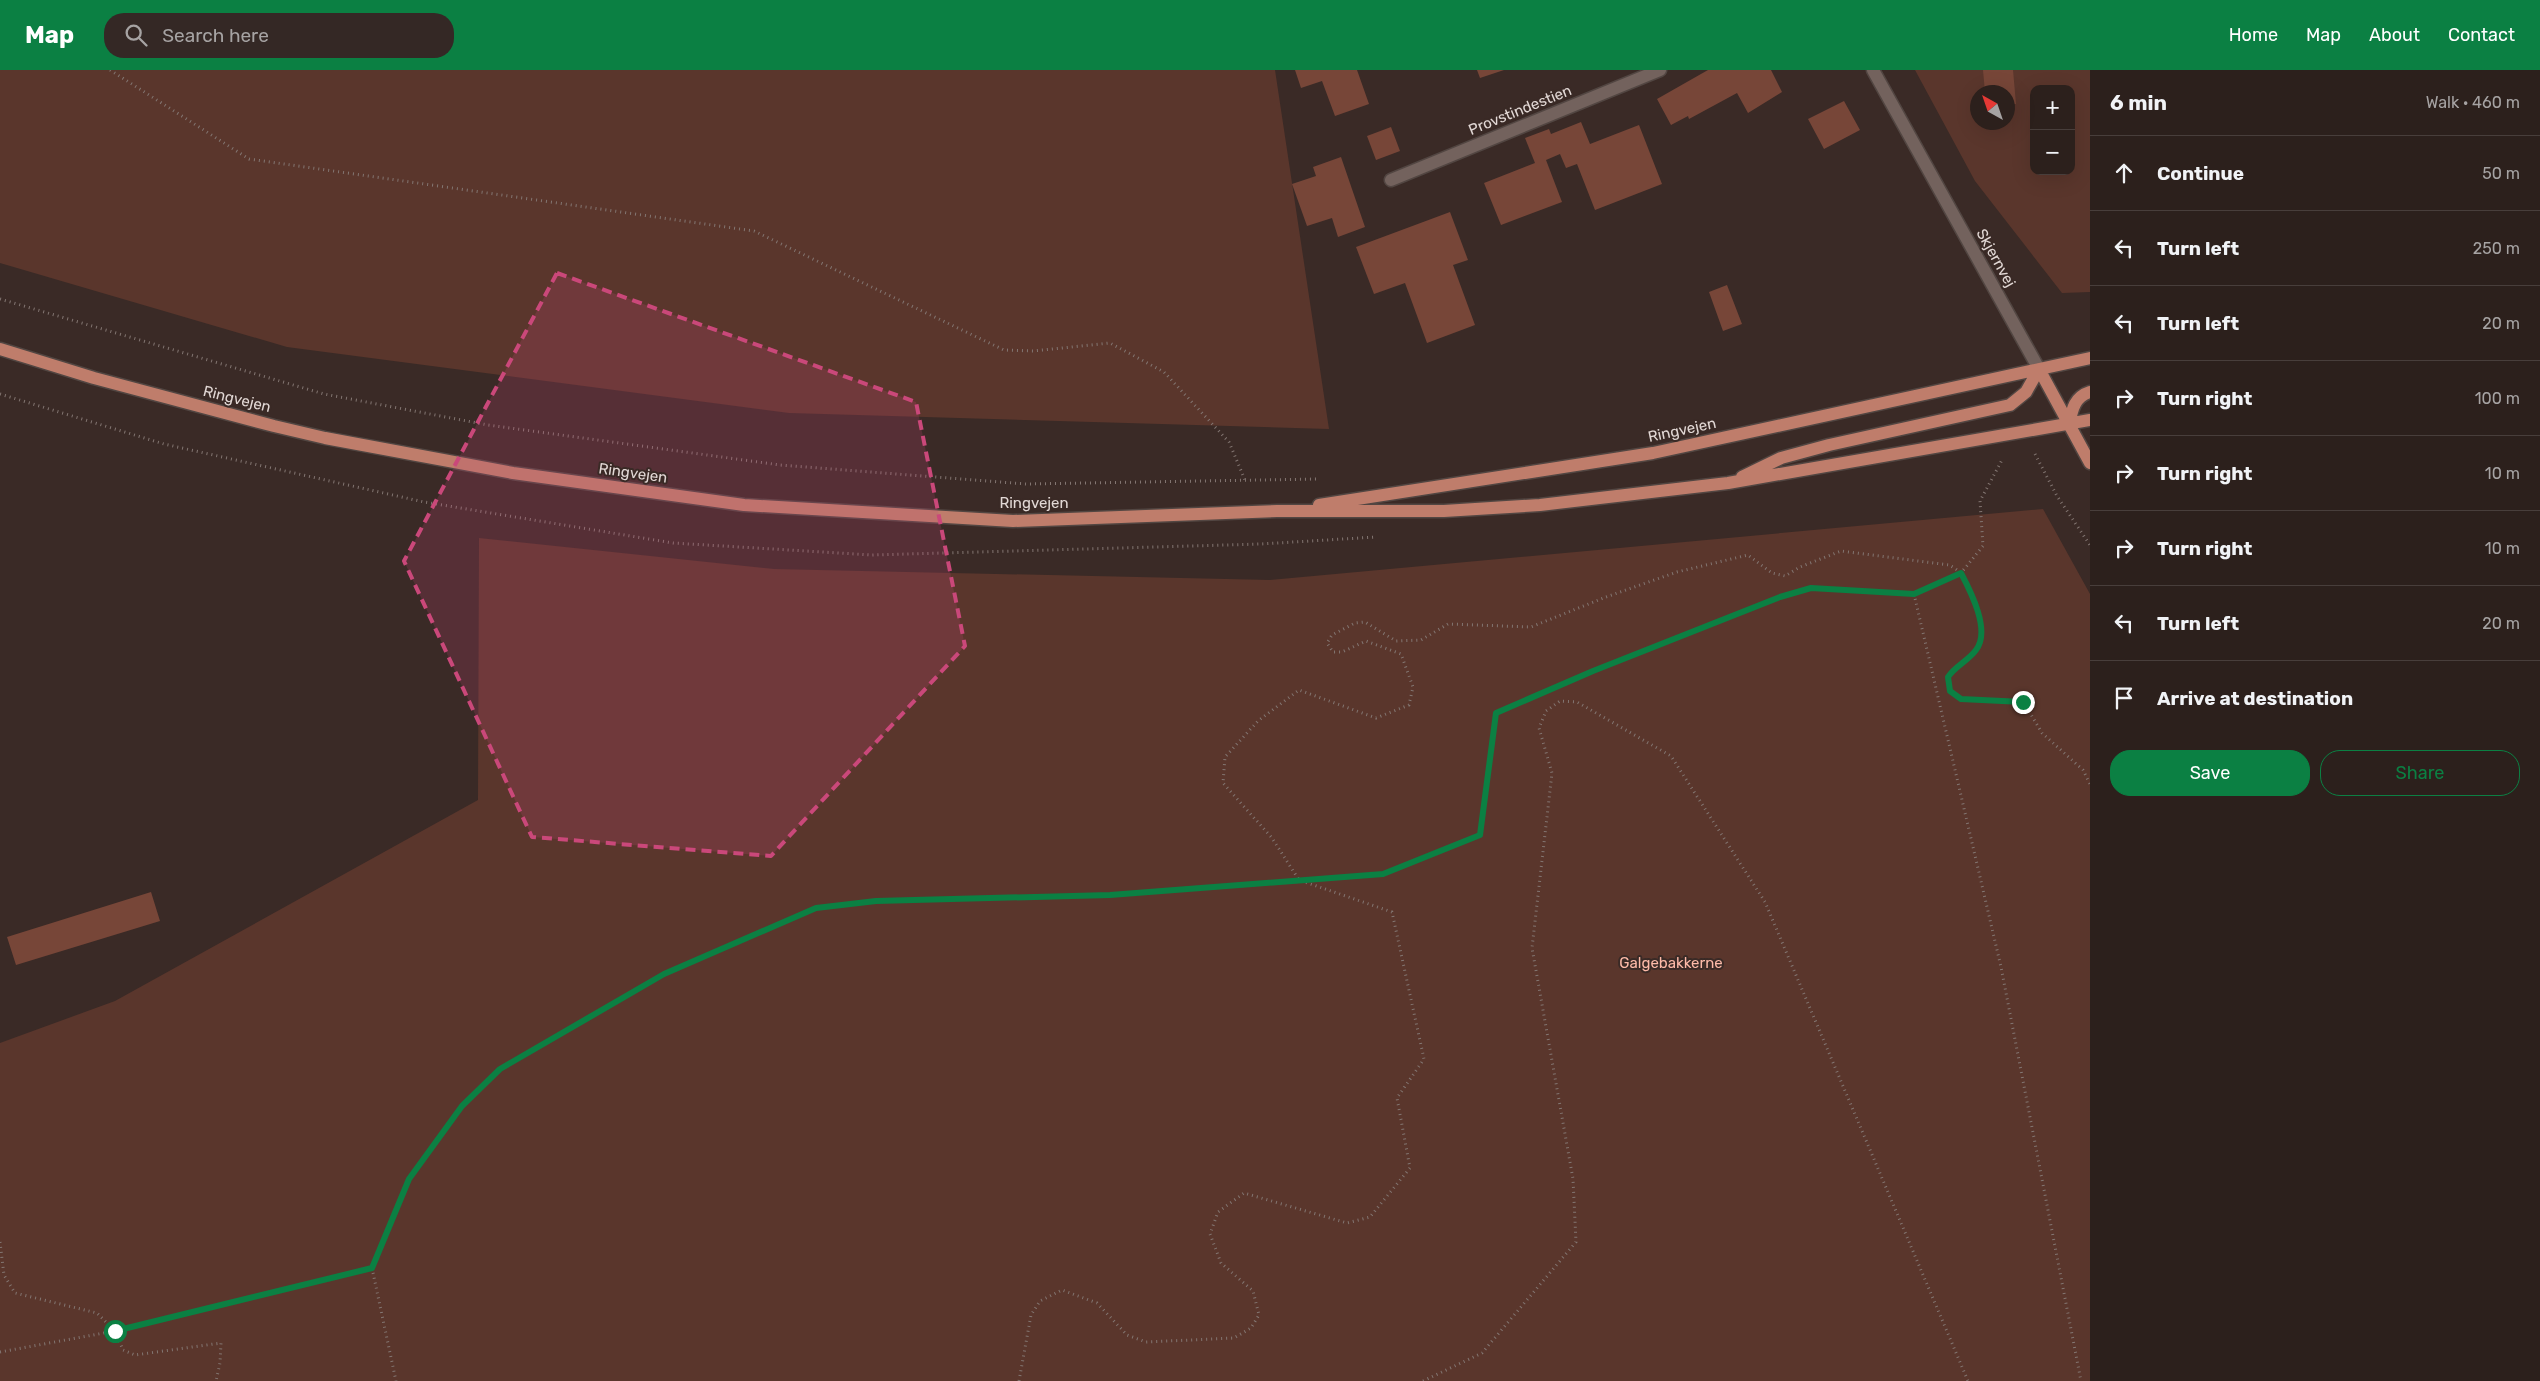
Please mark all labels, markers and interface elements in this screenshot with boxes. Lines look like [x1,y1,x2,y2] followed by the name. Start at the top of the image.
[104,13,454,58] search box
[25,21,74,49] text: Map
[122,21,150,49] icon: search
[162,24,269,47] text: Search here
[2229,24,2278,46] text: Home
[2306,24,2341,46] text: Map
[2369,24,2420,46] text: About
[2448,24,2515,46] text: Contact
[1466,81,1574,139] street label: Provstindestien
[1970,85,2015,130] north arrow
[2030,85,2075,175] map controls
[2030,85,2075,130] button: +
[2110,90,2167,115] text: 6 min
[2426,93,2520,112] text: Walk · 460 m
[2030,130,2075,175] button: −
[2110,159,2138,187] icon: ahead
[2157,162,2244,185] text: Continue
[2482,164,2520,183] text: 50 m
[1973,226,2019,290] street label: Skjernvej
[2110,234,2138,262] icon: left
[2157,237,2239,260] text: Turn left
[2473,239,2520,258] text: 250 m
[2110,309,2138,337] icon: left
[2157,312,2239,335] text: Turn left
[2482,314,2520,333] text: 20 m
[201,382,273,416] street label: Ringvejen
[2110,384,2138,412] icon: right
[2157,387,2252,410] text: Turn right
[2475,389,2520,408] text: 100 m
[1646,414,1718,446] street label: Ringvejen
[597,459,669,487] street label: Ringvejen
[2110,459,2138,487] icon: right
[2157,462,2252,485] text: Turn right
[2485,464,2520,483] text: 10 m
[999,494,1069,512] street label: Ringvejen
[2110,534,2138,562] icon: right
[2157,537,2252,560] text: Turn right
[2485,539,2520,558] text: 10 m
[2110,609,2138,637] icon: left
[2157,612,2239,635] text: Turn left
[2482,614,2520,633] text: 20 m
[2110,684,2138,712] icon: arrive
[2157,687,2353,710] text: Arrive at destination
[2012,691,2035,714] route end
[2110,750,2310,796] button: Save
[2320,750,2520,796] button: Share
[1619,954,1723,972] park label: Galgebakkerne
[104,1320,127,1343] route start

